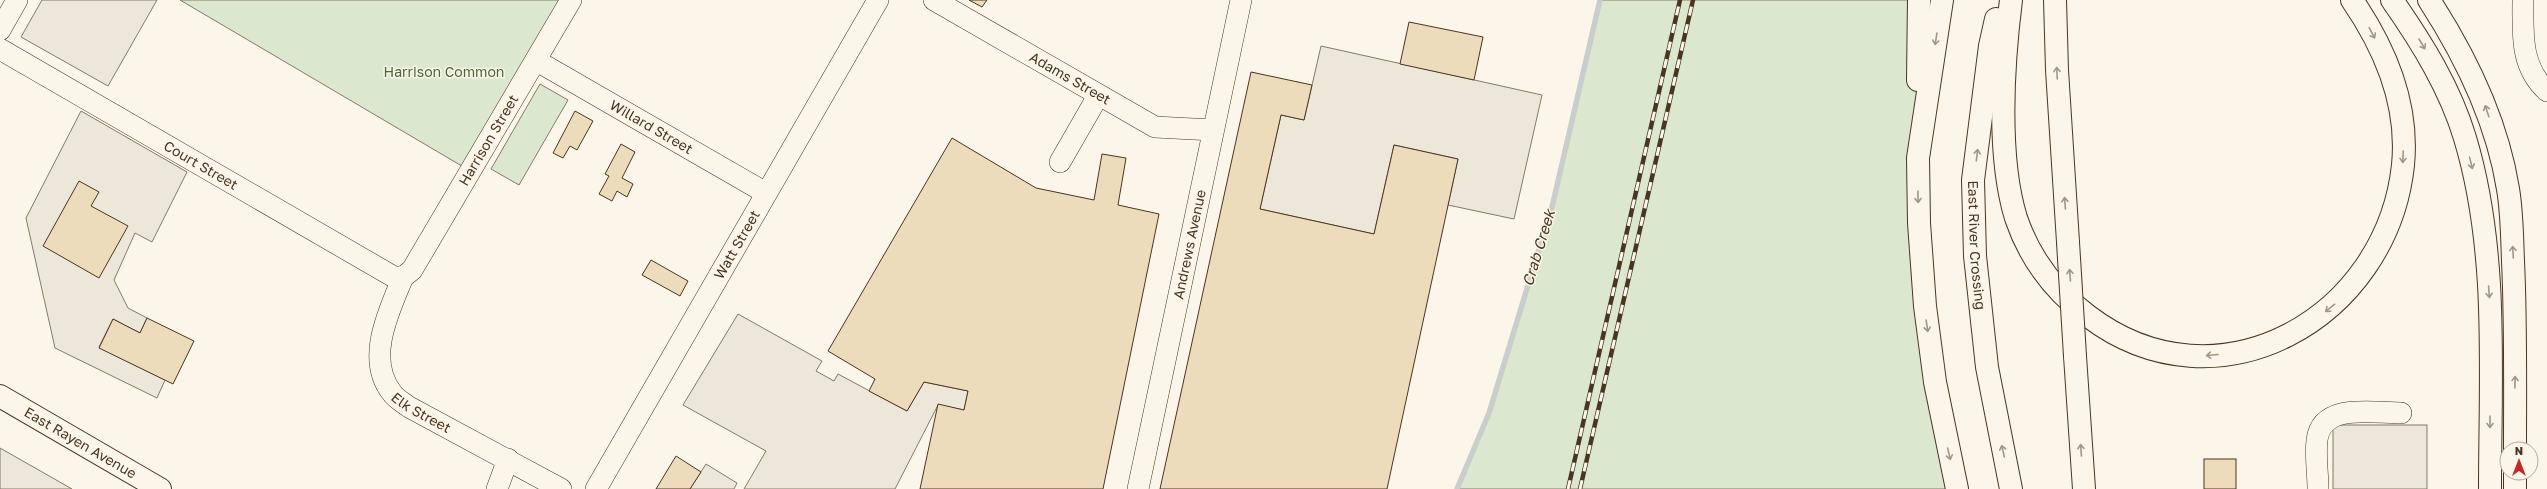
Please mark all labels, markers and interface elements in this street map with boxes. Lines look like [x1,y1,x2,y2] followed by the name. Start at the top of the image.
[2369,27,2376,39] one-way arrow
[1932,32,1940,45] one-way arrow
[2418,38,2426,50] one-way arrow
[1027,48,1114,108] street label: Adams Street
[384,63,504,80] park label: Harrison Common
[2053,67,2061,80] one-way arrow
[455,91,521,189] street label: Harrison Street
[607,96,696,157] street label: Willard Street
[2483,105,2490,118] one-way arrow
[161,137,241,193] street label: Court Street
[1973,149,1980,162] one-way arrow
[2399,150,2407,163] one-way arrow
[2468,157,2476,170] one-way arrow
[1965,180,1990,311] street label: East River Crossing
[1169,188,1209,301] street label: Andrews Avenue
[1915,190,1922,203] one-way arrow
[2062,197,2069,210] one-way arrow
[1518,206,1559,288] water label: Crab Creek
[710,207,763,282] street label: Watt Street
[2509,246,2517,259] one-way arrow
[2066,269,2073,282] one-way arrow
[2486,285,2493,298] one-way arrow
[2325,304,2336,312] one-way arrow
[1923,319,1931,332] one-way arrow
[2206,352,2219,359] one-way arrow
[2511,376,2519,389] one-way arrow
[388,388,454,436] street label: Elk Street
[21,403,140,482] street label: East Rayen Avenue
[2486,415,2494,428] one-way arrow
[2499,441,2539,481] north arrow
[2077,444,2085,457] one-way arrow
[2515,444,2523,457] text: N
[1998,445,2006,458] one-way arrow
[1946,447,1954,460] one-way arrow

